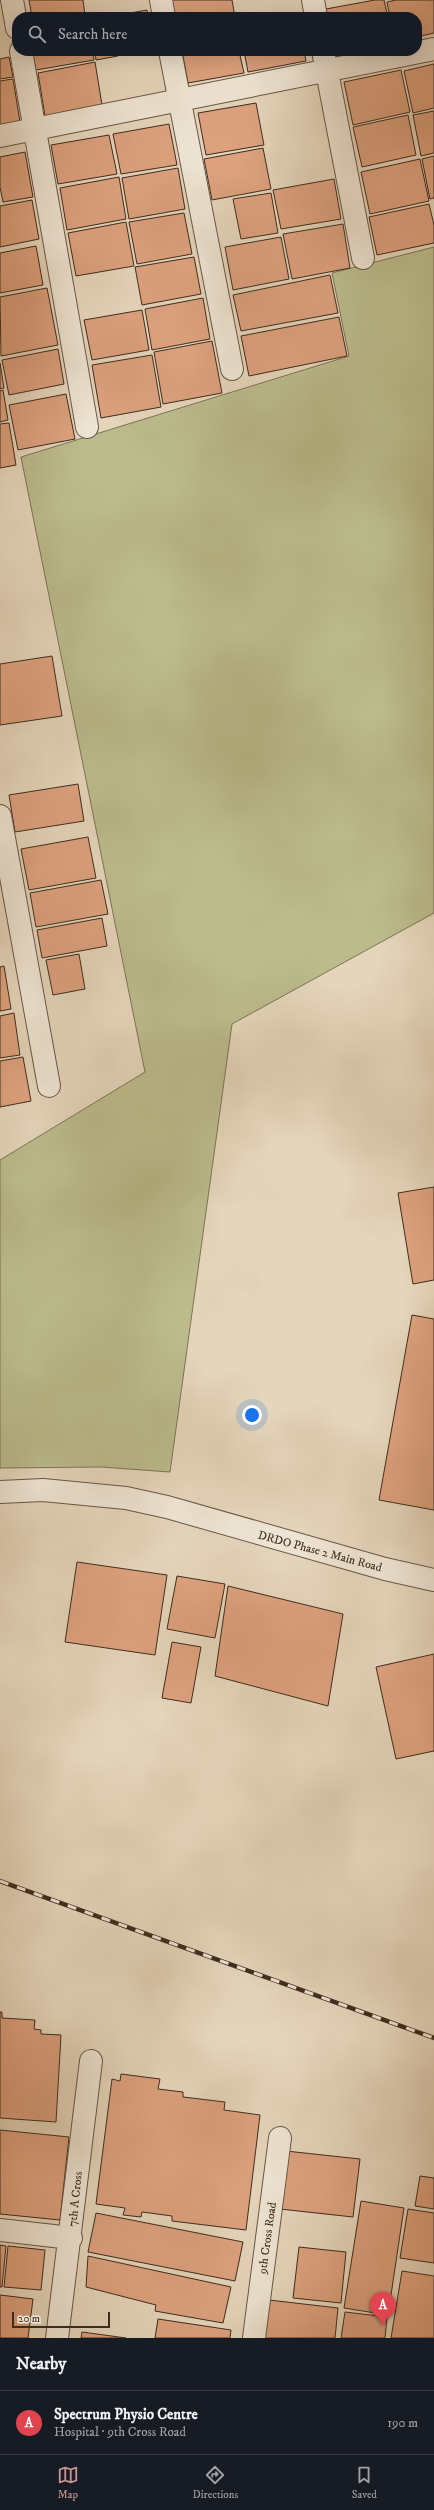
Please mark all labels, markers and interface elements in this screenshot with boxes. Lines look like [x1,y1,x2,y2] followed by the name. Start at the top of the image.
[12,12,422,56] search box
[26,23,48,45] icon: search
[58,25,127,44] text: Search here
[242,1405,262,1425] your location
[256,1528,384,1575] street label: DRDO Phase 2 Main Road
[65,2171,86,2227] street label: 7th A Cross
[255,2201,280,2276] street label: 9th Cross Road
[370,2292,396,2325] pin: A
[12,2310,110,2329] scale bar
[18,2312,40,2326] text: 20 m
[16,2353,66,2375] text: Nearby
[54,2405,198,2424] text: Spectrum Physio Centre
[25,2415,33,2431] text: A
[387,2415,418,2431] text: 190 m
[54,2424,186,2440] text: Hospital · 9th Cross Road
[57,2464,79,2502] tab: Map
[193,2464,238,2502] tab: Directions
[352,2464,377,2502] tab: Saved

